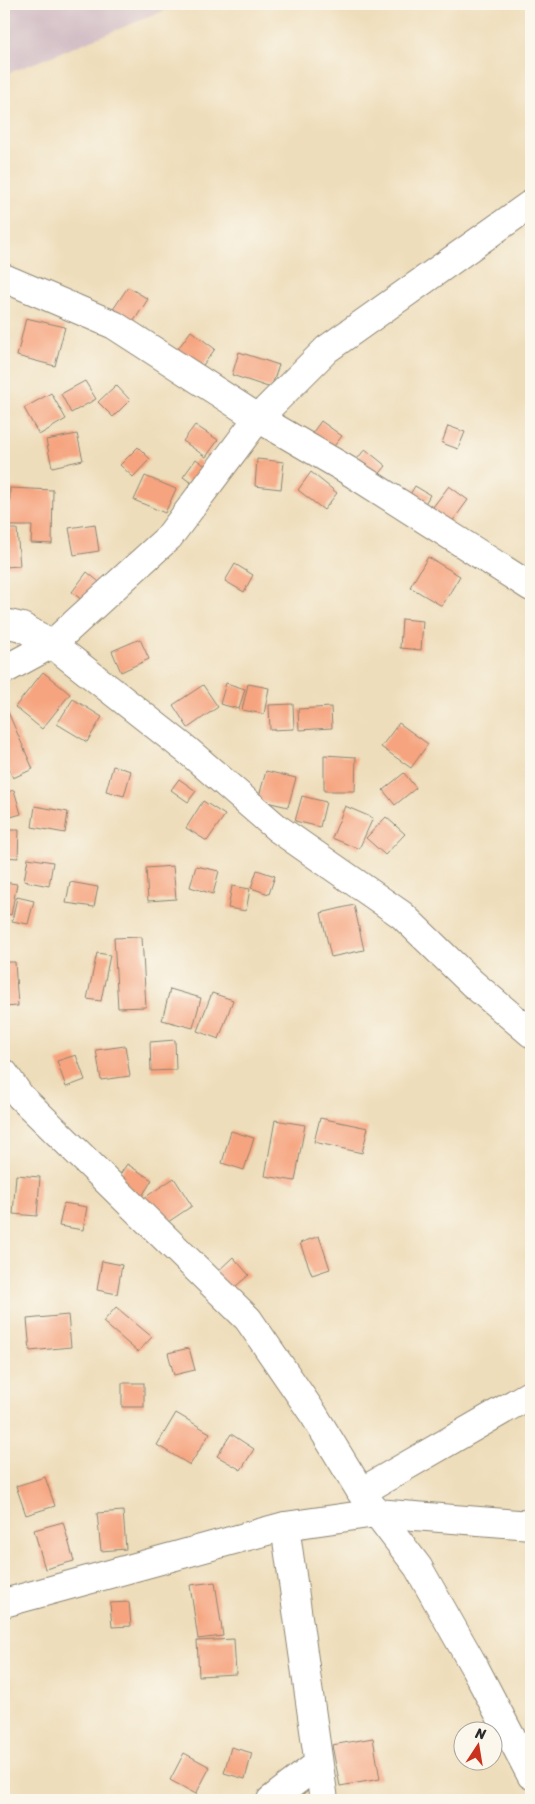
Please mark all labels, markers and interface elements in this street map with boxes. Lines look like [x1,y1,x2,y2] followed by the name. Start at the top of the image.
[472,1720,488,1747] text: N
[452,1722,502,1772] north arrow

